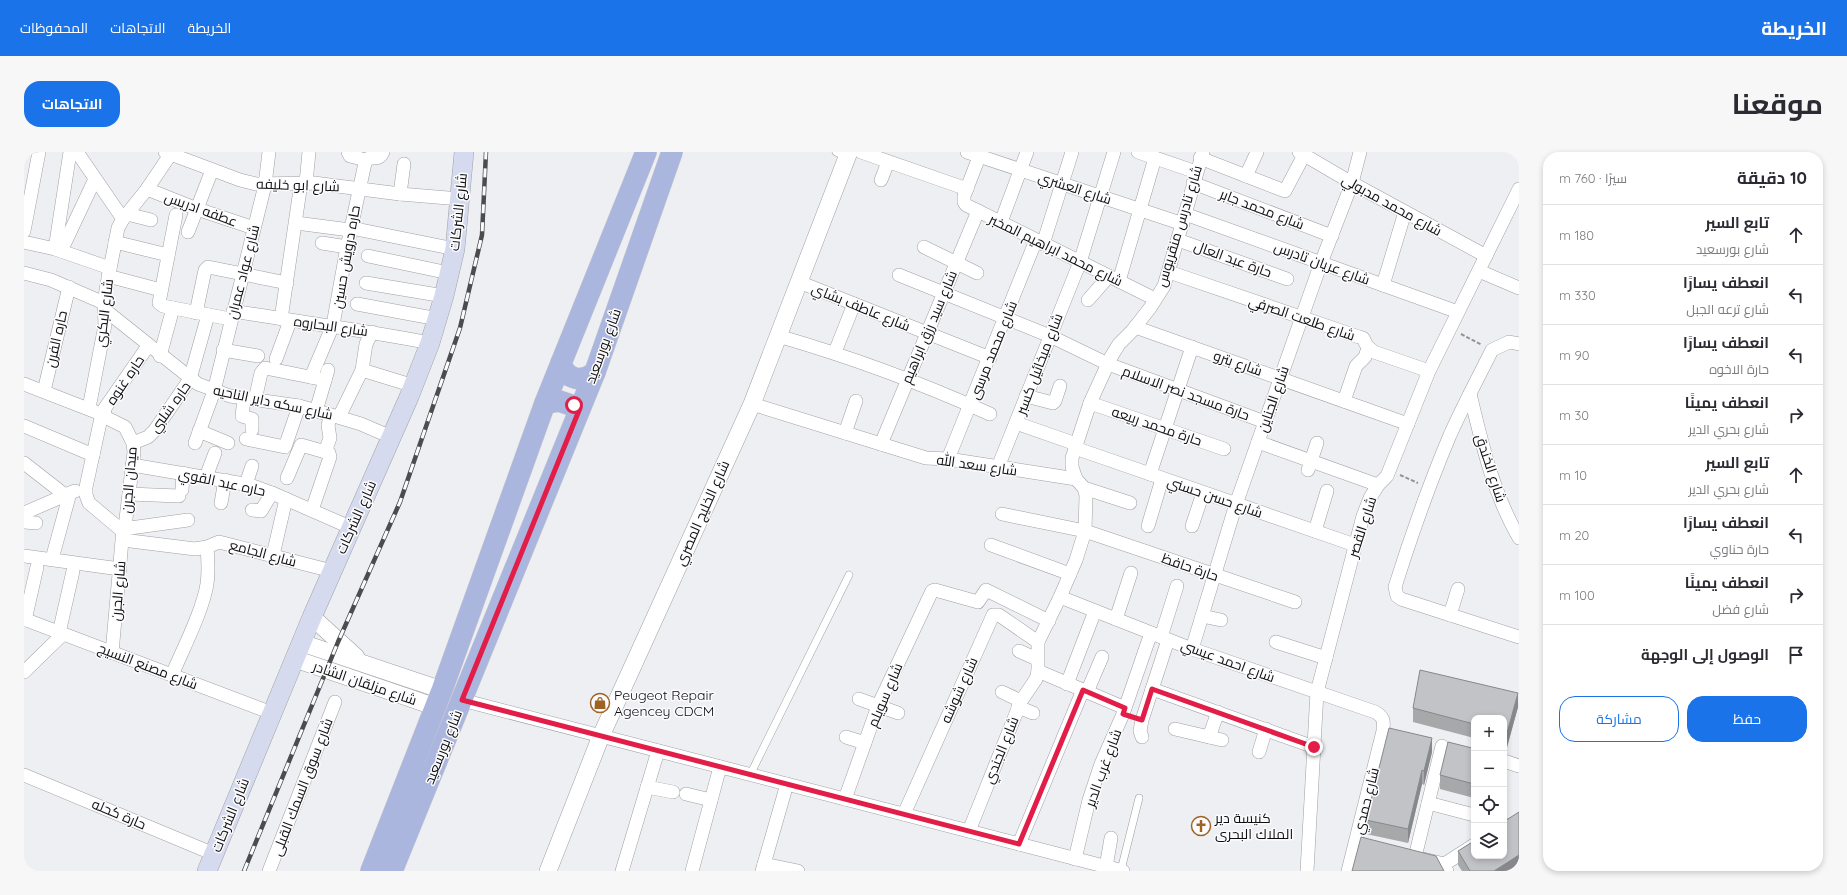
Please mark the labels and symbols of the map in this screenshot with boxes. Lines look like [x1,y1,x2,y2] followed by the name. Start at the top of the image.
[1152,163,1206,289] street label: شارع تادرس منقريوس
[1035,168,1114,211] street label: شارع العشري
[1337,170,1445,243] street label: شارع محمد مدبولي
[445,172,471,252] street label: شارع الشركات
[256,175,340,195] street label: شارع ابو خليفه
[1216,184,1307,233] street label: شارع محمد جابر
[162,188,240,230] street label: عطفه ادريس
[328,204,364,310] street label: حاره درويش حسين
[985,209,1126,291] street label: شارع محمد ابراهيم المخبر
[223,223,263,321] street label: شارع عواد عمران
[1192,237,1274,281] street label: حارة عبد العال
[1272,237,1372,289] street label: شارع عريان تادرس
[897,268,962,387] street label: شارع سيد رزق ابراهيم
[91,278,120,349] street label: شارع البكري
[808,279,913,338] street label: شارع عاطف بشاي
[1246,291,1357,347] street label: شارع طلعت الصرفي
[965,298,1021,402] street label: شارع محمد مرسى
[581,306,625,386] street label: شارع بورسعيد
[41,309,71,369] street label: حاره الفرن
[1011,311,1067,418] street label: شارع ميخائيل كسبر
[293,312,369,340] street label: شارع البحاروه
[1211,346,1265,380] street label: شارع بترو
[102,352,148,408] street label: حاره غنوه
[1120,362,1252,425] street label: حارة مسجد نصر الاسلام
[1253,364,1293,434] street label: شارع الجناين
[145,378,197,438] street label: حاره شلبي
[212,381,334,423] street label: شارع سكه داير الناحيه
[565,396,583,414] route start
[1109,402,1205,450] street label: حارة محمد ربيعه
[1472,432,1510,504] street label: شارع الخندق
[117,446,141,514] street label: ميدان الجرن
[936,450,1018,480] street label: شارع سعد الله
[671,458,736,570] street label: شارع الخليج المصري
[176,464,267,503] street label: حاره عبد القوي
[1164,472,1265,525] street label: شارع حسن حسني
[332,477,380,557] street label: شارع الشركات
[1343,494,1380,561] street label: شارع القصر
[227,535,299,571] street label: شارع الجامع
[1159,549,1221,585] street label: حارة حافظ
[106,560,130,622] street label: شارع الجرن
[1178,636,1277,688] street label: شارع احمد عيسي
[96,639,200,693] street label: شارع مصنع النسيج
[936,654,982,726] street label: شارع شوشه
[310,657,419,709] street label: شارع مزلقان الشادر
[863,660,907,730] street label: شارع سويلم
[614,686,715,720] place label: Peugeot Repair Agencey CDCM
[589,692,611,714] shop icon: Peugeot Repair Agencey CDCM
[420,707,466,787] street label: شارع بورسعيد
[979,714,1025,787] street label: شارع الجندي
[267,715,337,859] street label: شارع سوق السمك القبلى
[1080,727,1125,810] street label: شارع غرب الدير
[1305,738,1323,756] route end
[1349,766,1386,837] street label: شارع حمدي
[207,775,253,855] street label: شارع الشركات
[89,795,149,833] street label: حارة كحله
[1214,809,1293,843] place label: كنيسة دير الملاك البحرى
[1190,815,1212,837] church icon: كنيسة دير الملاك البحرى

